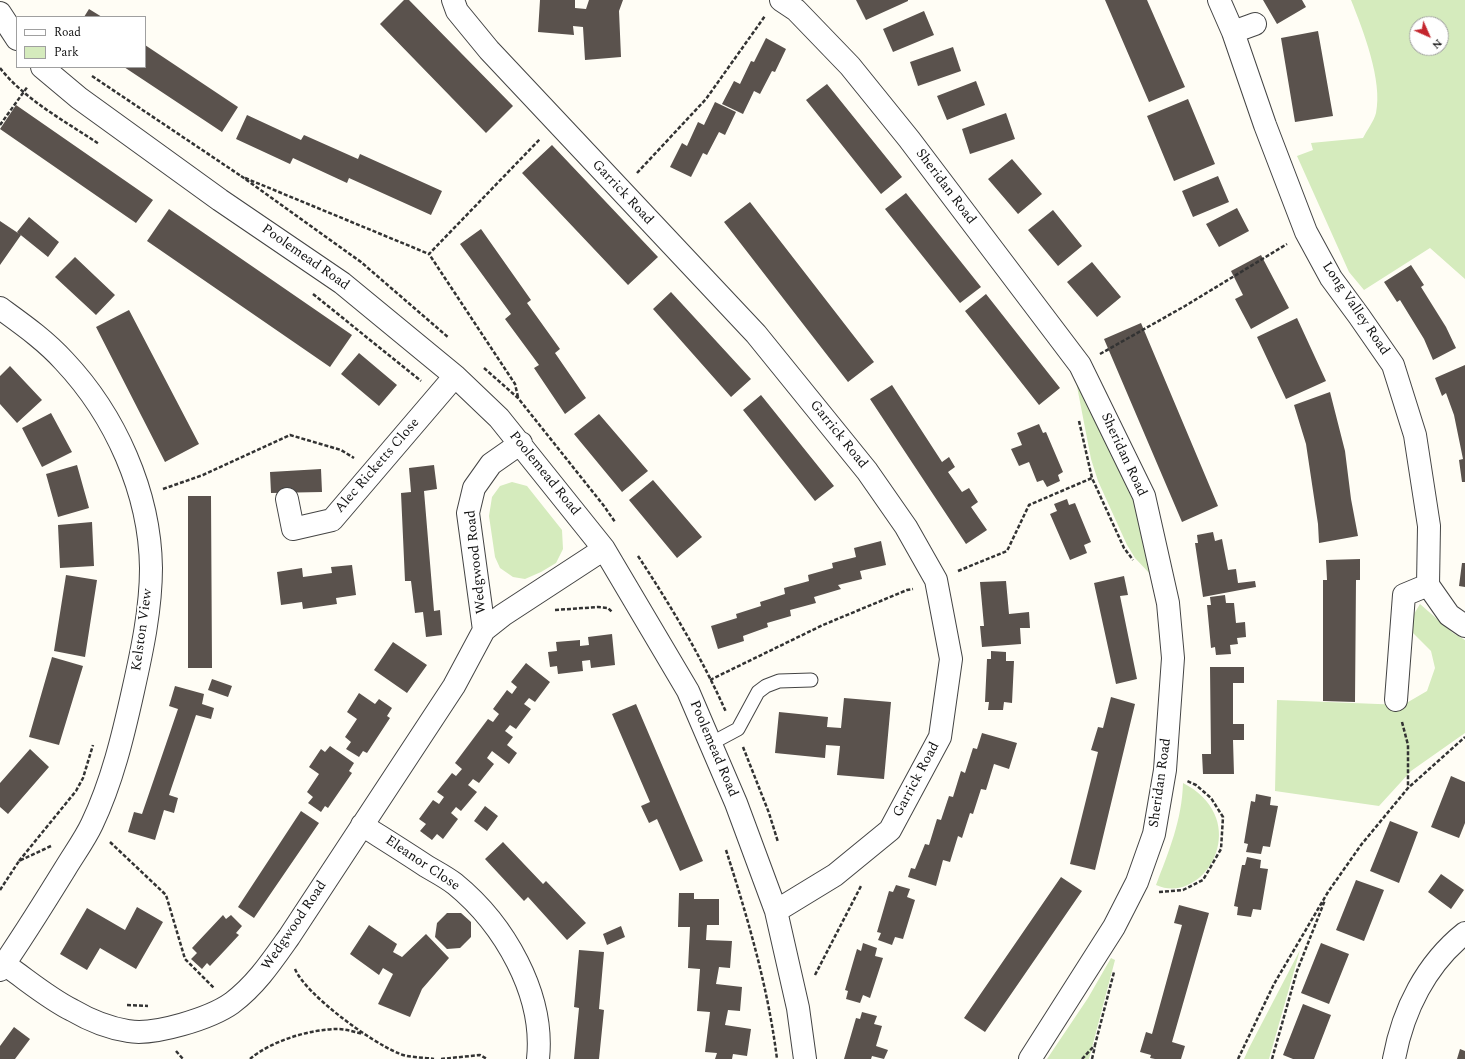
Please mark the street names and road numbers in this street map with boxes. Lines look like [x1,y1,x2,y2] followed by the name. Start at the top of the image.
[911,146,979,228] street label: Sheridan Road
[588,157,656,229] street label: Garrick Road
[258,221,352,295] street label: Poolemead Road
[1318,259,1392,359] street label: Long Valley Road
[805,398,871,472] street label: Garrick Road
[1096,411,1150,499] street label: Sheridan Road
[332,415,424,517] street label: Alec Ricketts Close
[505,429,583,519] street label: Poolemead Road
[463,509,491,615] street label: Wedgwood Road
[129,588,157,672] street label: Kelston View
[685,698,741,800] street label: Poolemead Road
[1146,737,1176,829] street label: Sheridan Road
[890,740,944,820] street label: Garrick Road
[382,833,462,895] street label: Eleanor Close
[259,878,331,974] street label: Wedgwood Road

